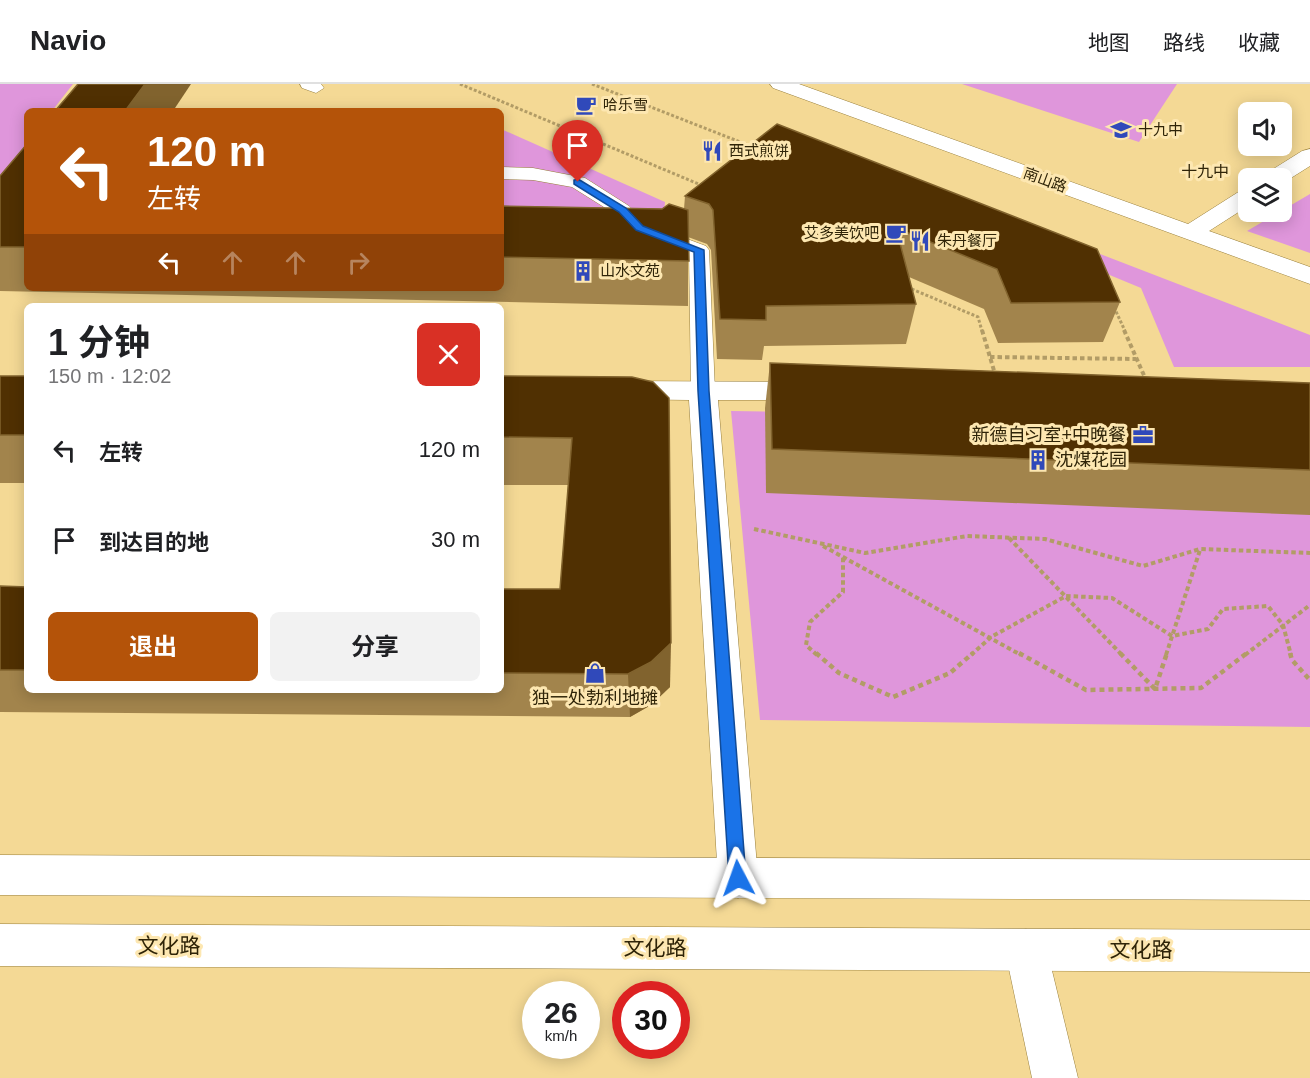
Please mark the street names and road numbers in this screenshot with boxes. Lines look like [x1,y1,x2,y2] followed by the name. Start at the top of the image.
[1021,164,1069,195] street label: 南山路
[138,934,201,957] street label: 文化路
[624,936,687,959] street label: 文化路
[1110,938,1173,961] street label: 文化路

